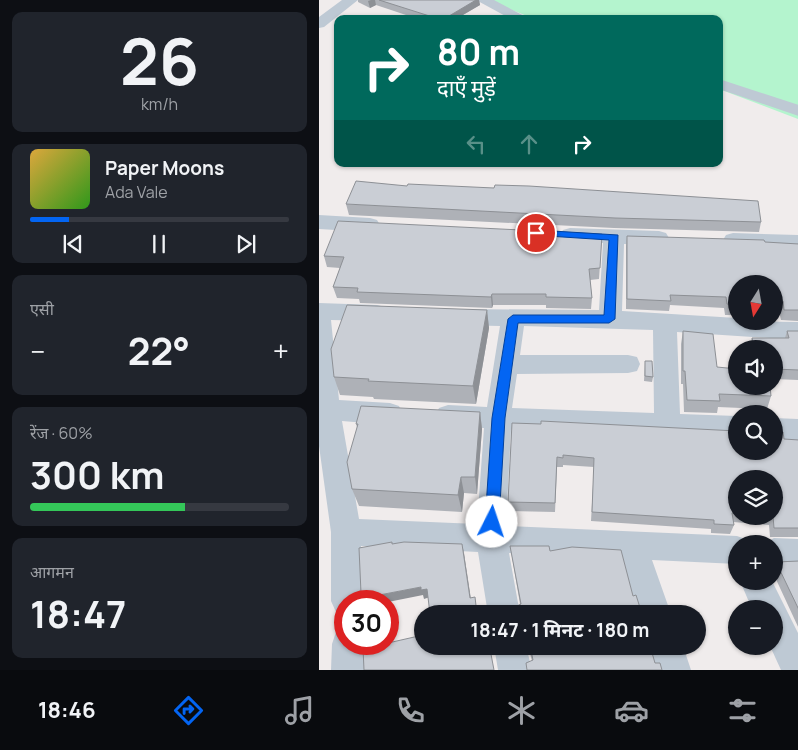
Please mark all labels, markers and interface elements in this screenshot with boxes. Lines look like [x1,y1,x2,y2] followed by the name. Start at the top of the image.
[120,16,199,105] text: 26
[437,28,520,76] text: 80 m
[354,35,419,100] icon: right
[437,73,496,103] text: दाएँ मुड़ें
[141,93,178,115] text: km/h
[462,130,490,158] icon: left
[515,130,543,158] icon: ahead
[568,130,596,158] icon: right
[105,155,224,181] text: Paper Moons
[105,181,168,203] text: Ada Vale
[515,212,557,254] pin
[522,219,550,247] icon: arrive
[59,230,87,258] icon: previous
[145,230,173,258] icon: pause
[232,230,260,258] icon: next
[728,275,783,330] north arrow
[728,275,783,655] map controls
[30,298,54,320] text: एसी
[128,324,190,376] text: 22°
[30,332,45,370] text: −
[273,332,289,370] text: +
[728,340,783,395] button: sound
[728,405,783,460] button: search
[30,422,93,444] text: रेंज · 60%
[30,448,164,500] text: 300 km
[728,470,783,525] button: layers
[465,495,517,547] position arrow
[728,535,783,590] button: +
[30,561,74,583] text: आगमन
[30,587,126,639] text: 18:47
[334,590,399,655] speed limit sign: 30
[728,600,783,655] button: −
[471,617,649,643] text: 18:47 · 1 मिनट · 180 m
[171,693,206,728] icon: directions
[282,693,317,728] icon: music
[393,693,428,728] icon: phone
[504,693,539,728] icon: climate
[614,693,649,728] icon: car
[725,693,760,728] icon: filters
[38,695,96,725] text: 18:46

